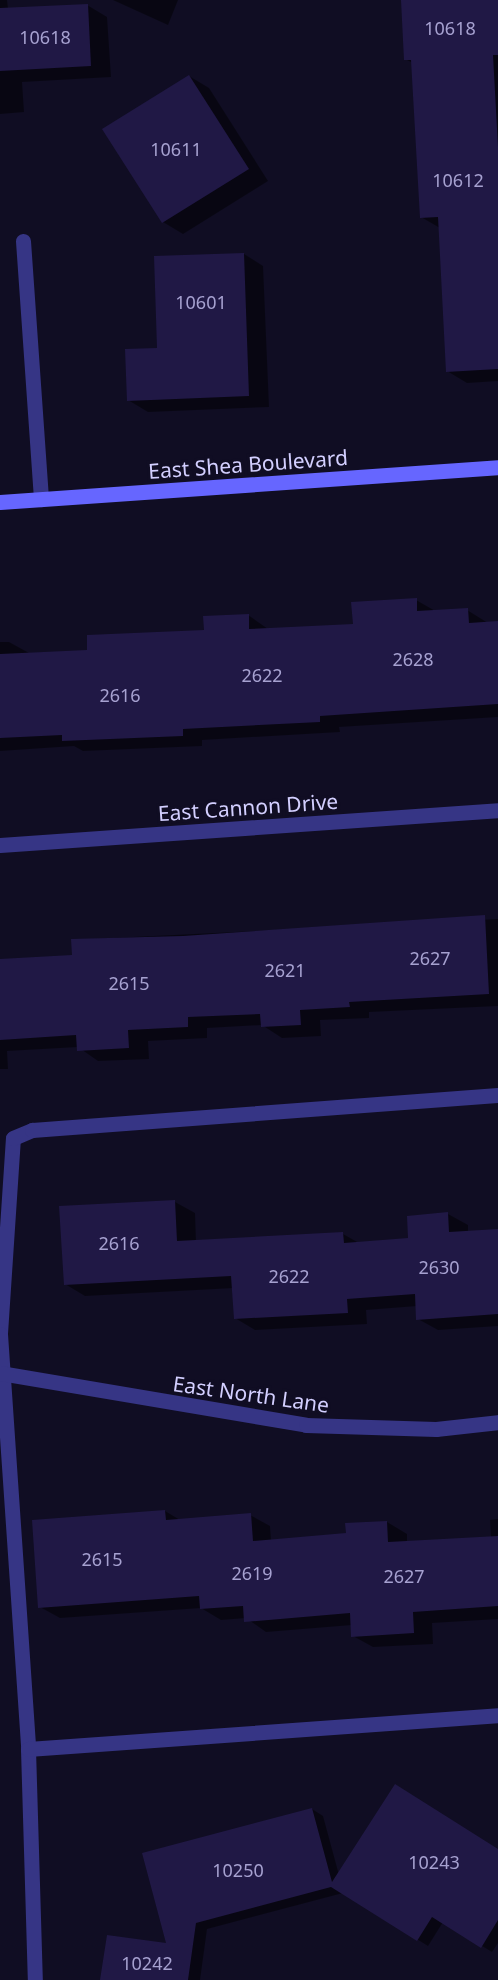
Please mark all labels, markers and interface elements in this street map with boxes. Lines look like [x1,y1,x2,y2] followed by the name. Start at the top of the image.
[424,17,476,39] house number: 10618
[19,26,71,48] house number: 10618
[150,138,202,160] house number: 10611
[432,169,484,191] house number: 10612
[175,291,227,313] house number: 10601
[147,444,349,484] street label: East Shea Boulevard
[392,648,434,670] house number: 2628
[241,664,283,686] house number: 2622
[99,684,141,706] house number: 2616
[157,788,339,826] street label: East Cannon Drive
[409,947,451,969] house number: 2627
[264,959,306,981] house number: 2621
[108,972,150,994] house number: 2615
[98,1232,140,1254] house number: 2616
[418,1256,460,1278] house number: 2630
[268,1265,310,1287] house number: 2622
[171,1371,331,1417] street label: East North Lane
[81,1548,123,1570] house number: 2615
[231,1562,273,1584] house number: 2619
[383,1565,425,1587] house number: 2627
[408,1851,460,1873] house number: 10243
[212,1859,264,1881] house number: 10250
[121,1952,173,1974] house number: 10242

